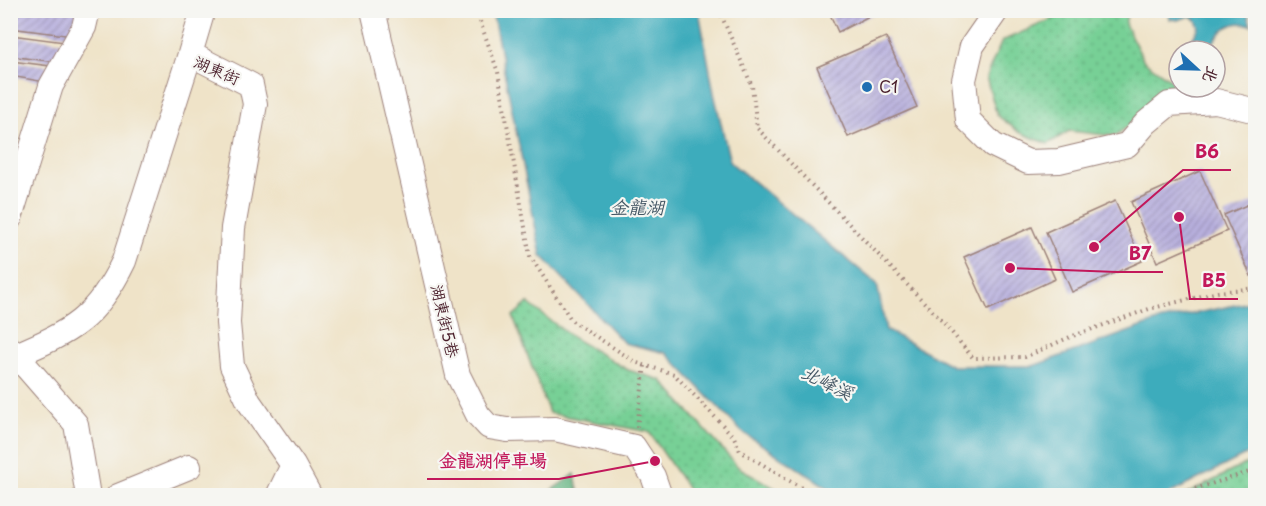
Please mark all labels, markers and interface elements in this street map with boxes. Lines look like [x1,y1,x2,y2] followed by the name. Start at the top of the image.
[1167,39,1227,99] north arrow
[191,49,244,90] street label: 湖東街
[1198,63,1226,87] text: 北
[879,74,898,98] place label: C1
[860,80,874,94] marker: C1
[1183,134,1231,170] callout: B6
[1195,137,1219,164] text: B6
[610,193,666,220] water label: 金龍湖
[1117,236,1163,272] callout: B7
[1129,239,1152,266] text: B7
[1190,263,1238,299] callout: B5
[1202,266,1226,293] text: B5
[426,282,466,360] street label: 湖東街5巷
[797,358,859,406] water label: 北峰溪
[427,443,559,479] callout: 金龍湖停車場
[439,446,547,473] text: 金龍湖停車場

